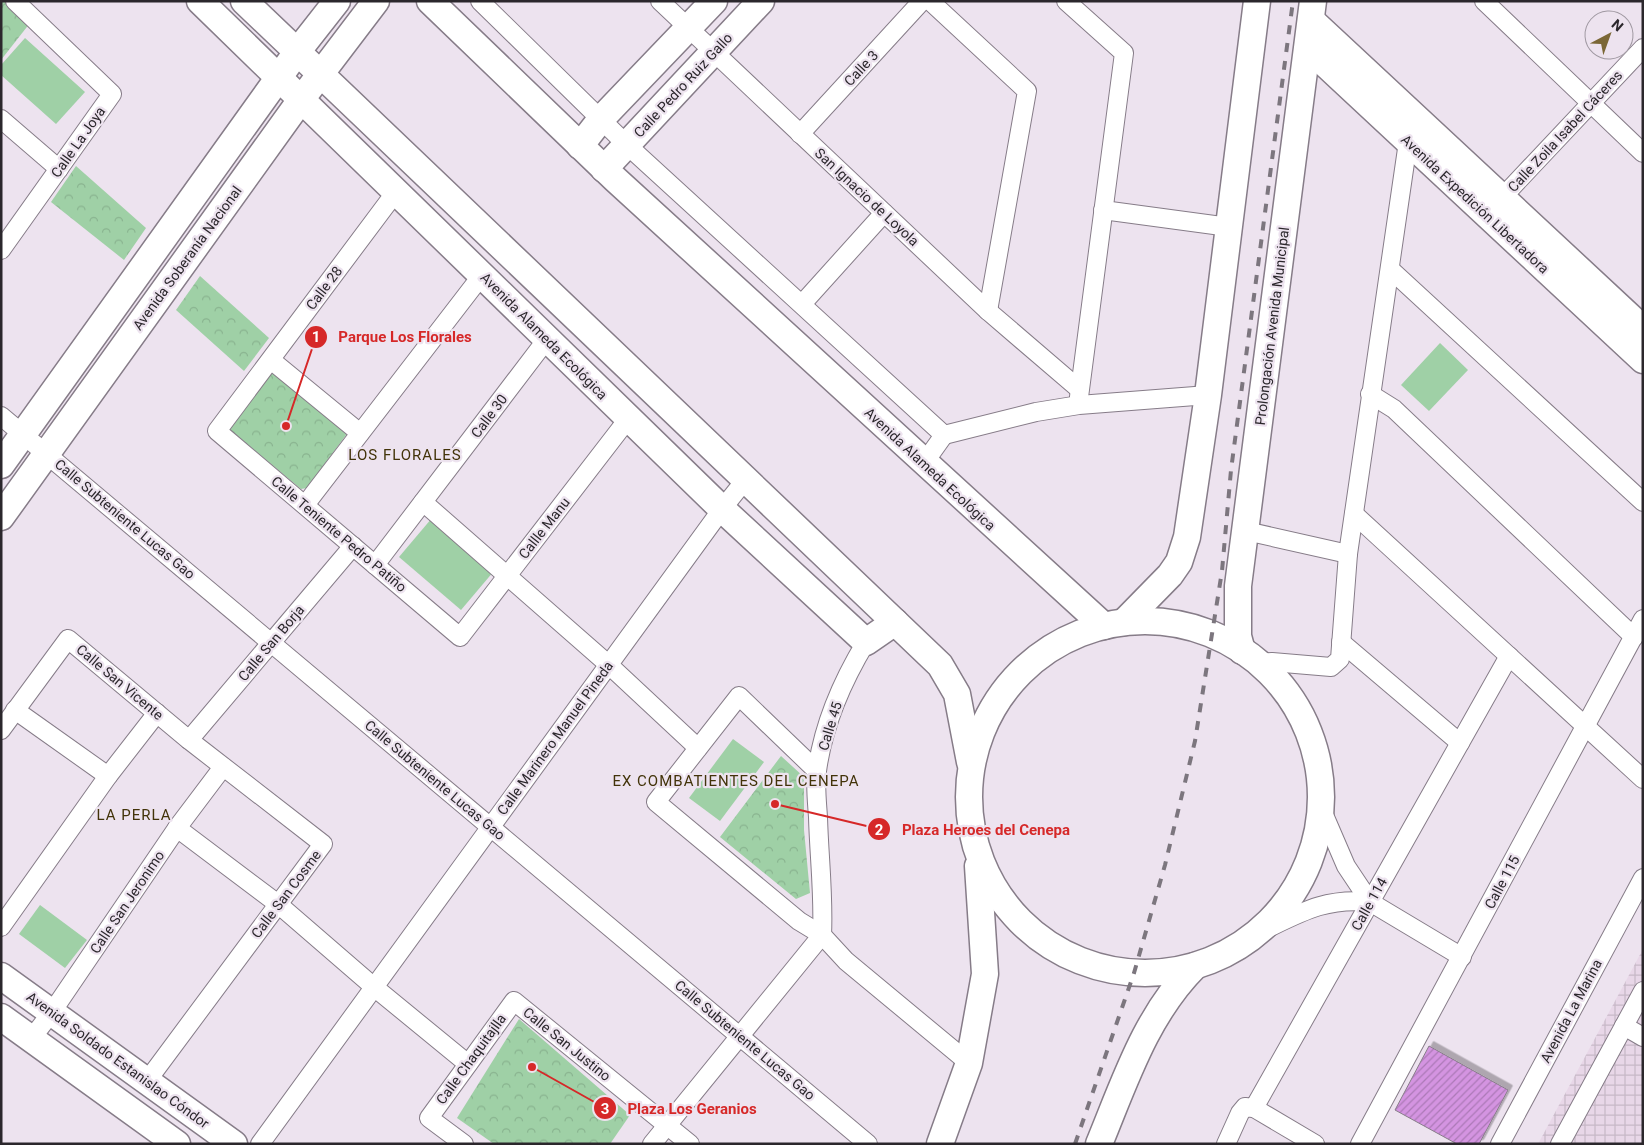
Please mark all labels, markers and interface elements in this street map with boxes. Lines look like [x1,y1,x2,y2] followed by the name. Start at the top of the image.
[1584,10,1634,60] north arrow
[1609,16,1627,34] text: N
[631,30,735,140] street label: Calle Pedro Ruiz Gallo
[841,47,881,89] street label: Calle 3
[1505,67,1625,195] street label: Calle Zoila Isabel Cáceres
[48,103,108,181] street label: Calle La Joya
[1398,131,1552,277] street label: Avenida Expedición Libertadora
[812,145,922,249] street label: San Ignacio de Loyola
[129,183,245,333] street label: Avenida Soberanía Nacional
[1252,226,1292,426] street label: Prolongación Avenida Municipal
[303,263,346,313] street label: Calle 28
[477,269,611,403] street label: Avenida Alameda Ecológica
[304,322,482,352] callout: Parque Los Florales
[312,328,320,346] text: 1
[338,328,472,346] text: Parque Los Florales
[468,391,511,441] street label: Calle 30
[861,404,999,534] street label: Avenida Alameda Ecológica
[348,446,462,464] district label: LOS FLORALES
[52,456,198,582] street label: Calle Subteniente Lucas Gao
[268,473,410,595] street label: Calle Teniente Pedro Patiño
[515,494,573,562] street label: Callle Manu
[235,602,307,684] street label: Calle San Borja
[73,641,167,723] street label: Calle San Vicente
[494,658,616,818] street label: Calle Marinero Manuel Pineda
[815,700,845,752] street label: Calle 45
[362,717,508,843] street label: Calle Subteniente Lucas Gao
[612,772,860,790] district label: EX COMBATIENTES DEL CENEPA
[97,806,171,824] district label: LA PERLA
[867,814,1080,844] callout: Plaza Heroes del Cenepa
[875,821,884,839] text: 2
[902,821,1070,839] text: Plaza Heroes del Cenepa
[87,847,167,957] street label: Calle San Jeronimo
[248,847,324,941] street label: Calle San Cosme
[1481,853,1523,911] street label: Calle 115
[1348,875,1390,933] street label: Calle 114
[1537,956,1605,1066] street label: Avenida La Marina
[672,977,818,1103] street label: Calle Subteniente Lucas Gao
[24,988,212,1132] street label: Avenida Soldado Estanislao Cóndor
[520,1004,614,1084] street label: Calle San Justino
[433,1011,509,1107] street label: Calle Chaquitajlla
[593,1093,767,1123] callout: Plaza Los Geranios
[601,1100,609,1118] text: 3
[627,1100,757,1118] text: Plaza Los Geranios

